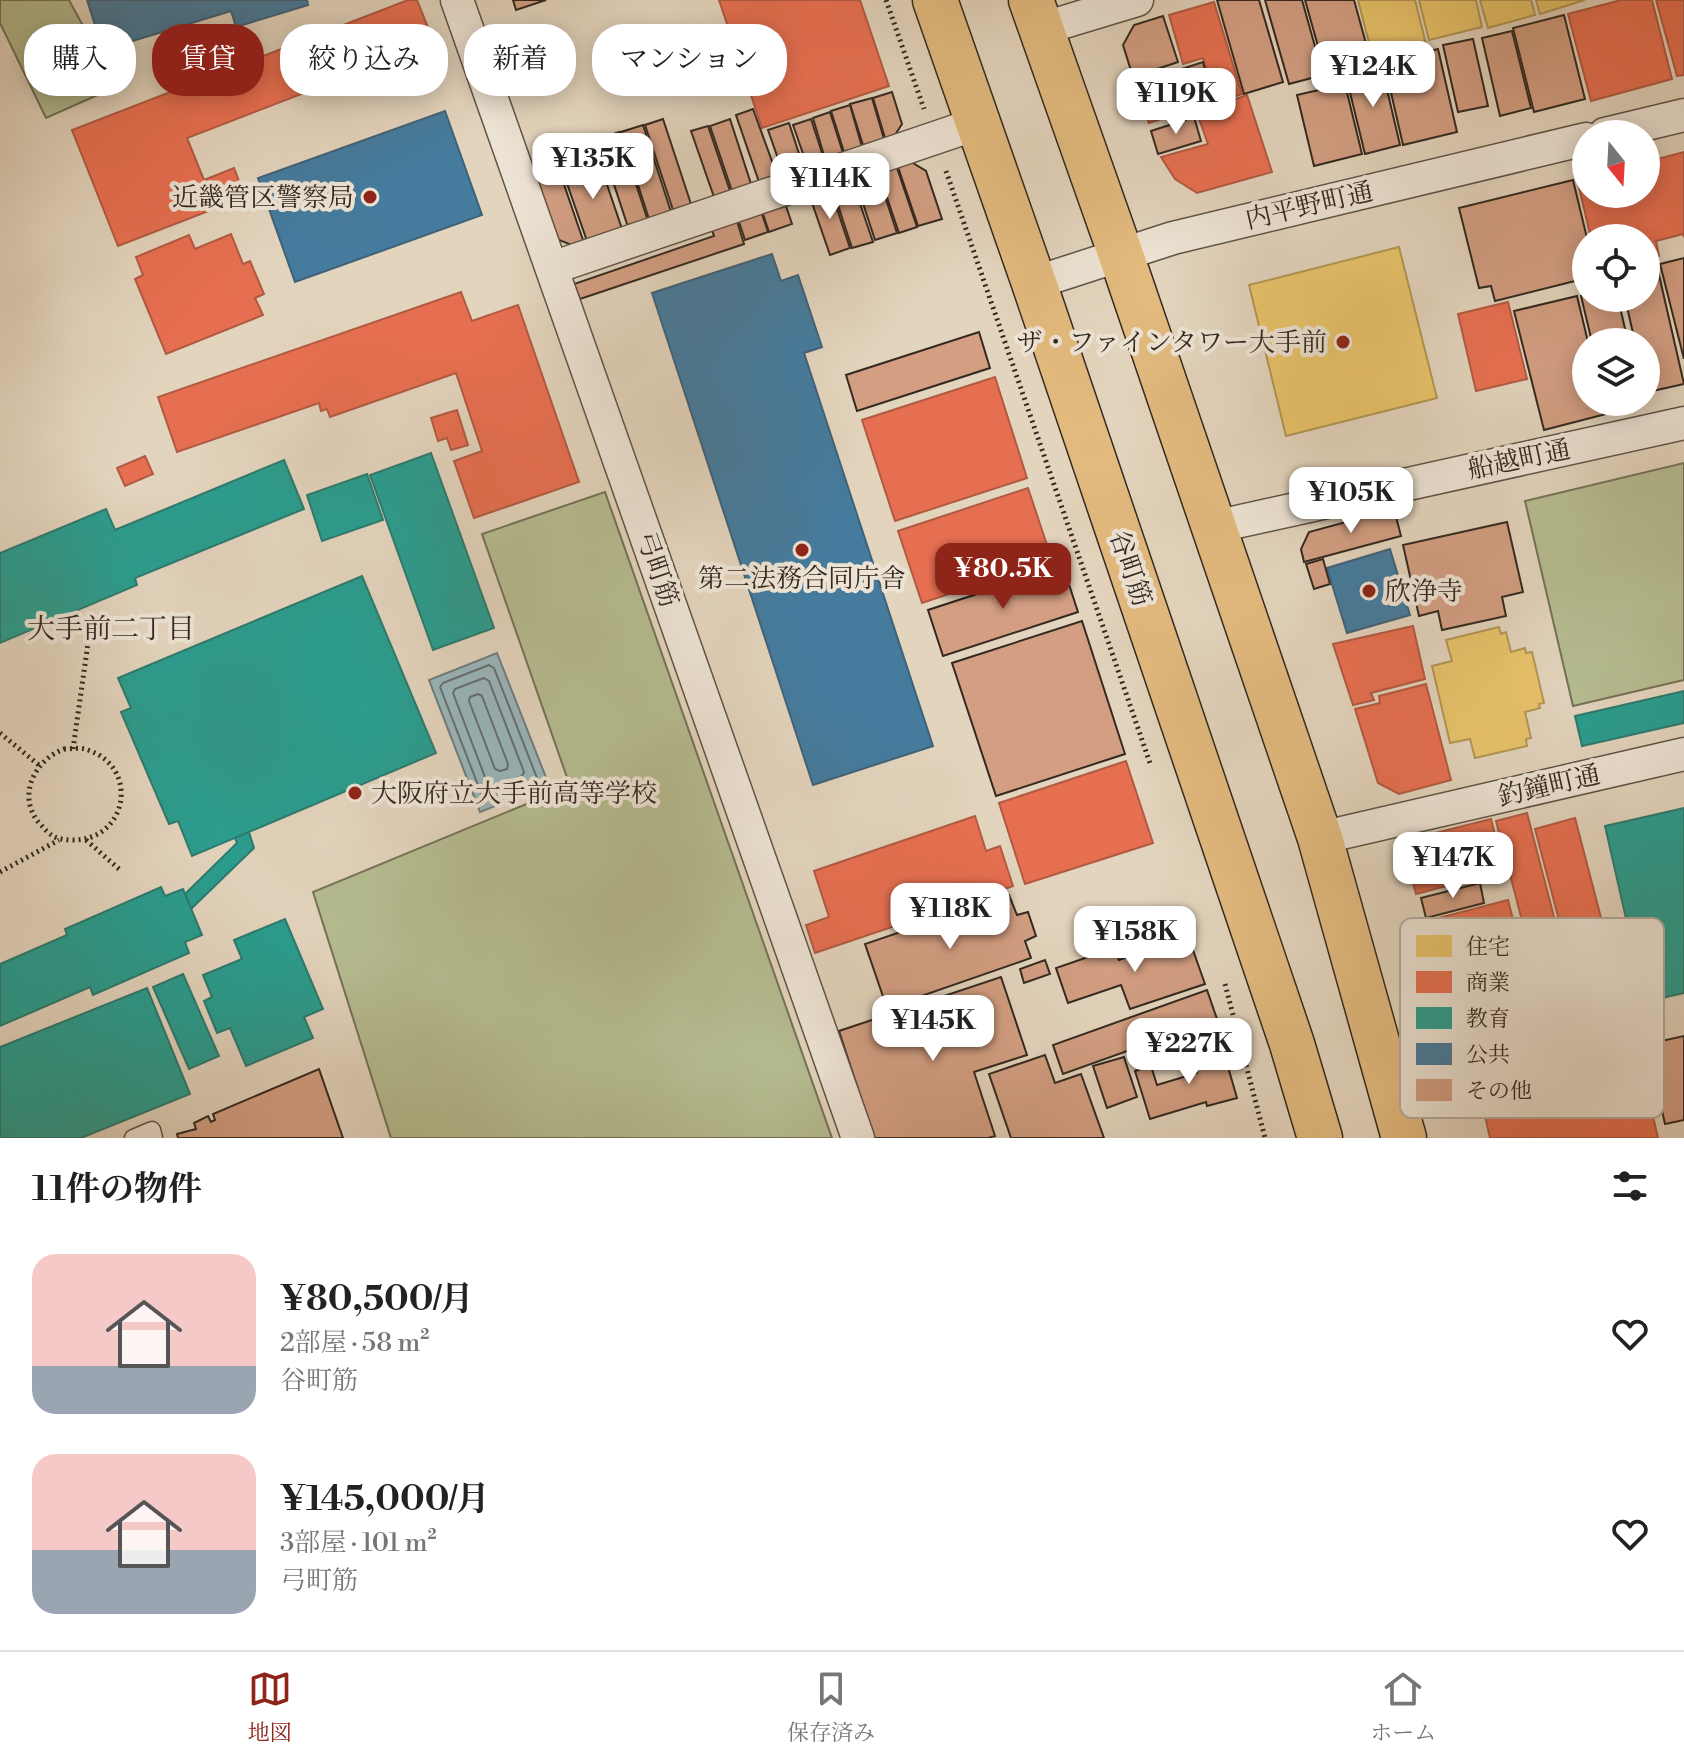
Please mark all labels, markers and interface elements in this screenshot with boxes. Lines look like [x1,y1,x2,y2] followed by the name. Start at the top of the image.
[24,24,136,96] chip: 購入
[152,24,264,96] chip: 賃貸
[280,24,448,96] chip: 絞り込み
[464,24,576,96] chip: 新着
[592,24,787,96] chip: マンション
[1317,41,1429,109] pin: ¥124K
[1329,51,1417,83] text: ¥124K
[1120,68,1232,136] pin: ¥119K
[1135,78,1217,110] text: ¥119K
[1572,120,1660,208] north arrow
[1572,120,1660,416] map controls
[537,133,649,201] pin: ¥135K
[550,143,636,175] text: ¥135K
[774,153,886,221] pin: ¥114K
[788,163,872,195] text: ¥114K
[1242,176,1376,236] street label: 内平野町通
[172,182,354,214] place label: 近畿管区警察局
[361,188,379,206] marker: 近畿管区警察局
[1572,224,1660,312] button: locate
[1017,327,1327,359] place label: ザ・ファインタワー大手前
[1572,328,1660,416] button: layers
[1334,333,1352,351] marker: ザ・ファインタワー大手前
[1465,434,1573,486] street label: 船越町通
[1295,467,1407,535] pin: ¥105K
[1307,477,1395,509] text: ¥105K
[1102,526,1158,610] street label: 谷町筋
[629,527,685,611] street label: 弓町筋
[793,541,811,559] marker: 第二法務合同庁舎
[938,543,1068,611] pin: ¥80.5K
[953,553,1053,585] text: ¥80.5K
[698,563,906,595] place label: 第二法務合同庁舎
[1385,576,1463,608] place label: 欣浄寺
[1360,582,1378,600] marker: 欣浄寺
[27,612,195,647] district label: 大手前二丁目
[1495,759,1603,813] street label: 釣鐘町通
[371,778,657,810] place label: 大阪府立大手前高等学校
[346,784,364,802] marker: 大阪府立大手前高等学校
[1397,832,1509,900] pin: ¥147K
[1411,842,1495,874] text: ¥147K
[894,883,1006,951] pin: ¥118K
[909,893,991,925] text: ¥118K
[1079,906,1191,974] pin: ¥158K
[1092,916,1178,948] text: ¥158K
[1400,918,1664,1118] legend
[1466,934,1510,961] text: 住宅
[1466,970,1510,997] text: 商業
[877,995,989,1063] pin: ¥145K
[890,1005,976,1037] text: ¥145K
[1466,1006,1510,1033] text: 教育
[1133,1018,1245,1086] pin: ¥227K
[1145,1028,1233,1060] text: ¥227K
[1466,1042,1510,1069] text: 公共
[1466,1078,1532,1105] text: その他
[1608,1164,1652,1208] icon: filters
[32,1169,202,1211] text: 11件の物件
[280,1279,474,1321] text: ¥80,500/月
[96,1286,192,1382] icon: home
[1608,1312,1652,1356] icon: heart
[280,1327,429,1359] text: 2部屋 · 58 m²
[280,1365,358,1397] text: 谷町筋
[280,1479,490,1521] text: ¥145,000/月
[96,1486,192,1582] icon: home
[1608,1512,1652,1556] icon: heart
[280,1527,437,1559] text: 3部屋 · 101 m²
[280,1565,358,1597] text: 弓町筋
[248,1667,292,1747] tab: 地図
[787,1667,875,1747] tab: 保存済み
[1370,1667,1436,1747] tab: ホーム

